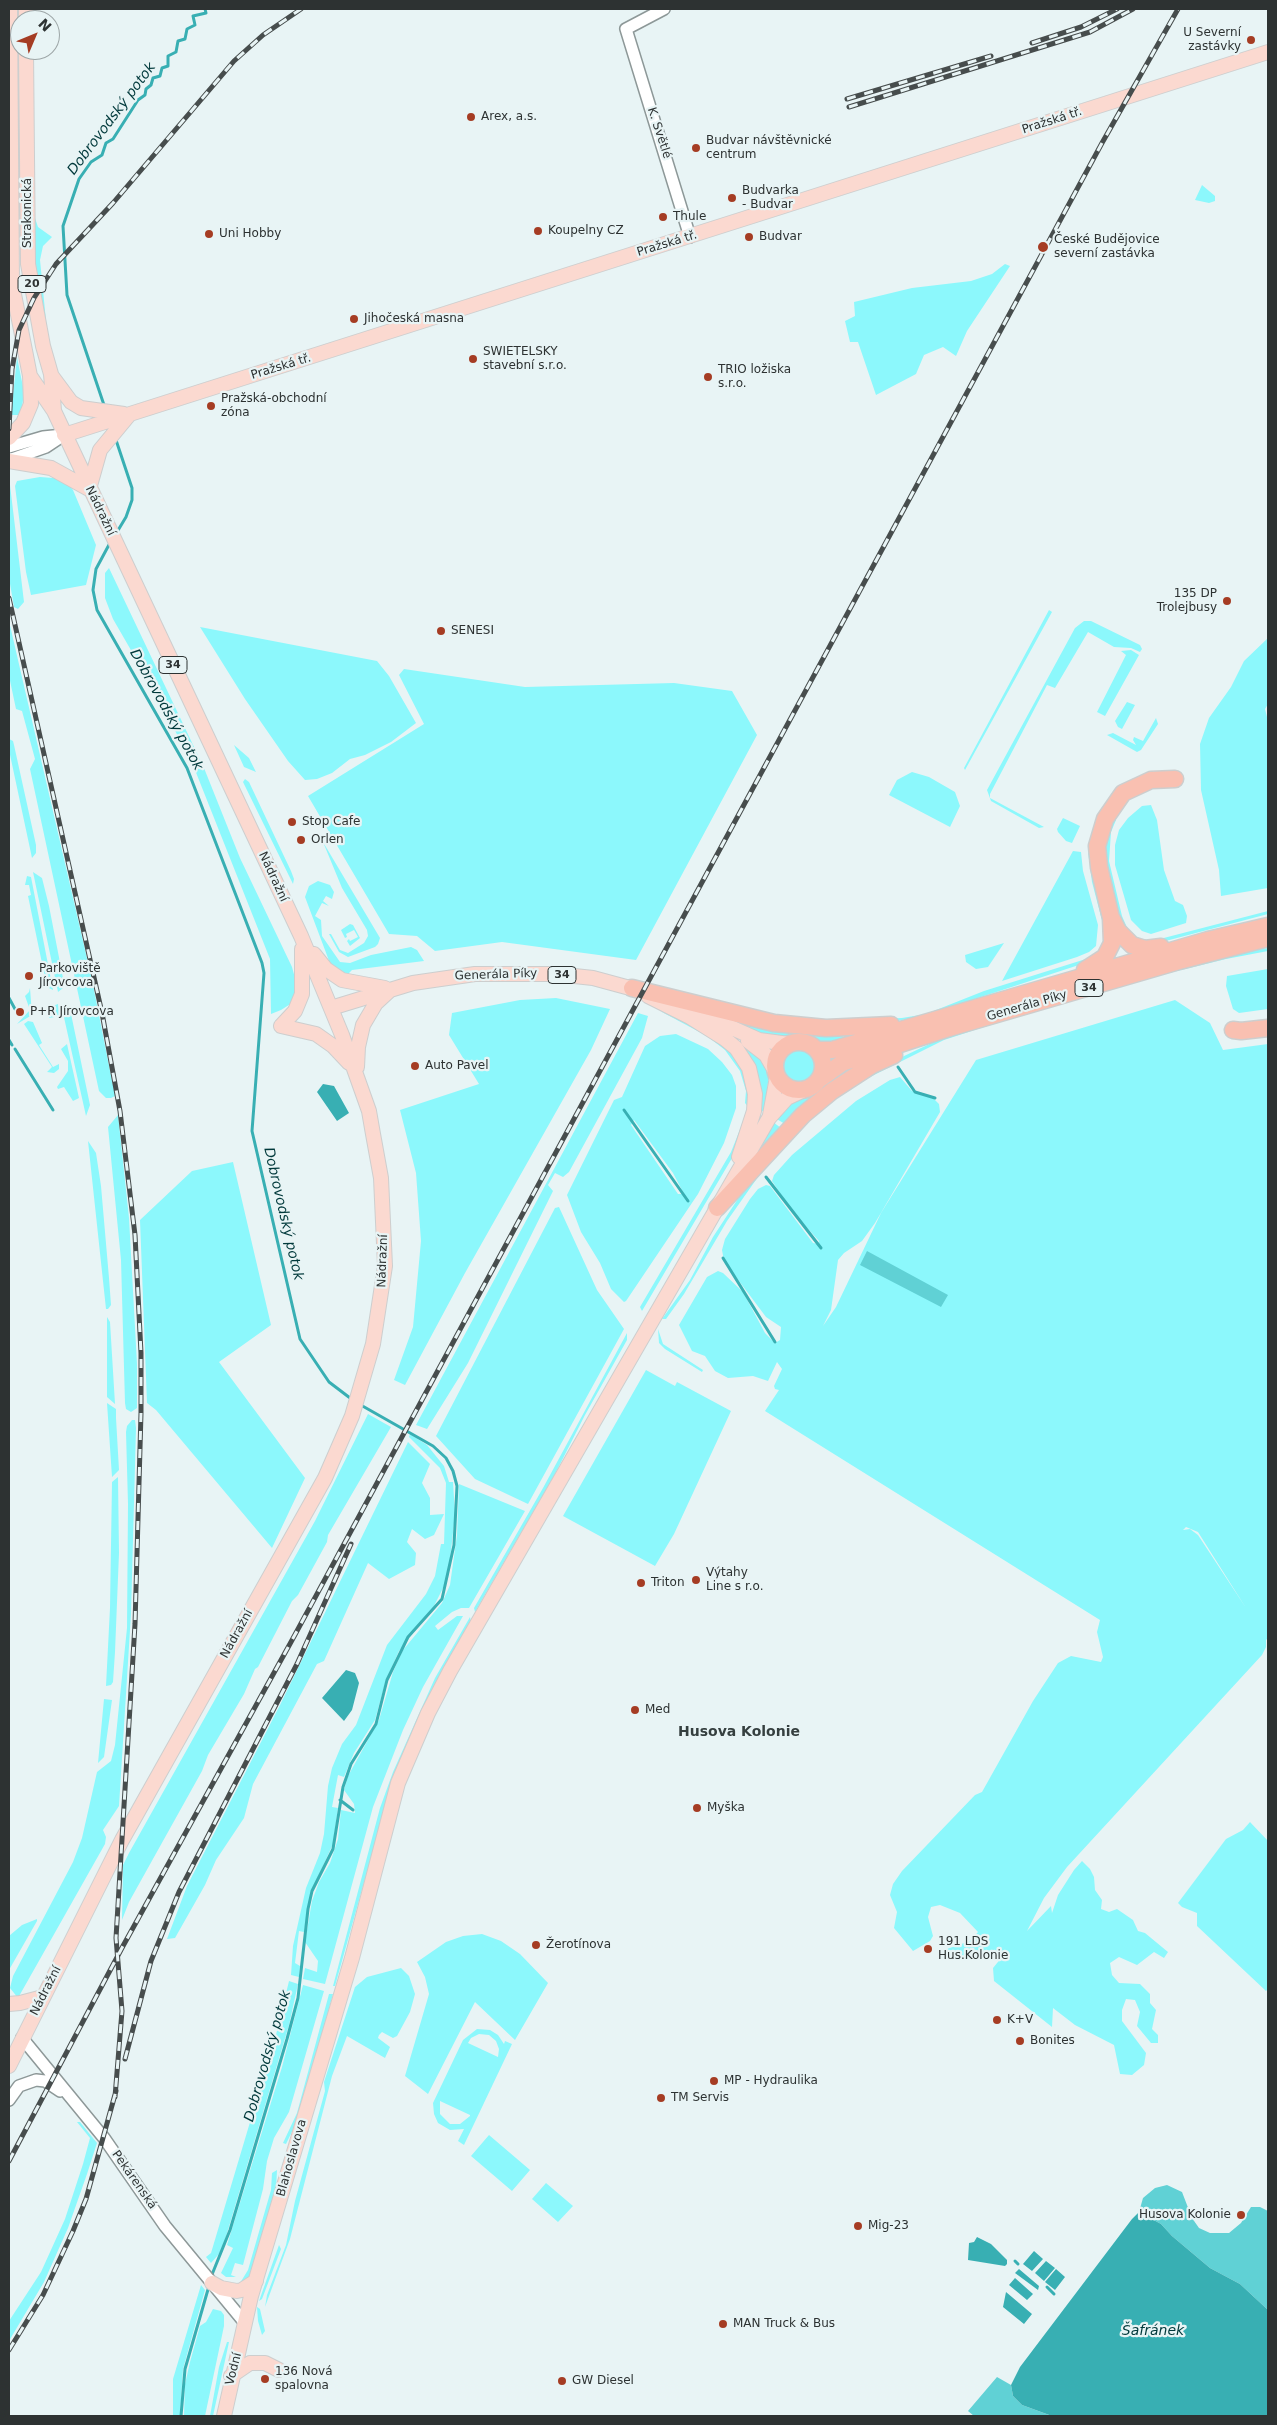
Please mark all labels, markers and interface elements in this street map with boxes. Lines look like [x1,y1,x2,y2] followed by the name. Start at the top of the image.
[10,10,60,60] north arrow
[35,15,55,35] text: N
[1183,26,1241,54] place label: U Severní zastávky
[1245,34,1257,46] marker: U Severní zastávky
[64,60,160,178] water label: Dobrovodský potok
[1020,105,1084,137] street label: Pražská tř.
[644,106,674,160] street label: K. Světlé
[481,110,537,124] place label: Arex, a.s.
[465,111,477,123] marker: Arex, a.s.
[706,134,832,162] place label: Budvar návštěvnické centrum
[690,142,702,154] marker: Budvar návštěvnické centrum
[21,178,35,248] street label: Strakonická
[742,184,799,212] place label: Budvarka - Budvar
[726,192,738,204] marker: Budvarka - Budvar
[673,210,706,224] place label: Thule
[657,211,669,223] marker: Thule
[548,224,624,238] place label: Koupelny CZ
[532,225,544,237] marker: Koupelny CZ
[219,227,281,241] place label: Uni Hobby
[203,228,215,240] marker: Uni Hobby
[635,228,699,260] street label: Pražská tř.
[759,230,802,244] place label: Budvar
[743,231,755,243] marker: Budvar
[1054,233,1160,261] place label: České Budějovice severní zastávka
[1036,240,1050,254] marker: České Budějovice severní zastávka
[18,276,46,292] road number: 20
[364,312,464,326] place label: Jihočeská masna
[348,313,360,325] marker: Jihočeská masna
[483,345,567,373] place label: SWIETELSKY stavební s.r.o.
[249,351,313,383] street label: Pražská tř.
[467,353,479,365] marker: SWIETELSKY stavební s.r.o.
[718,363,791,391] place label: TRIO ložiska s.r.o.
[702,371,714,383] marker: TRIO ložiska s.r.o.
[221,392,327,420] place label: Pražská-obchodní zóna
[205,400,217,412] marker: Pražská-obchodní zóna
[82,484,118,538] street label: Nádražní
[1157,587,1217,615] place label: 135 DP Trolejbusy
[1221,595,1233,607] marker: 135 DP Trolejbusy
[451,624,494,638] place label: SENESI
[435,625,447,637] marker: SENESI
[126,646,206,774] water label: Dobrovodský potok
[159,656,187,674] road number: 34
[302,815,360,829] place label: Stop Cafe
[286,816,298,828] marker: Stop Cafe
[311,833,344,847] place label: Orlen
[295,834,307,846] marker: Orlen
[255,850,291,904] street label: Nádražní
[39,962,101,990] place label: Parkoviště Jírovcova
[454,966,538,984] street label: Generála Píky
[548,966,576,984] road number: 34
[23,970,35,982] marker: Parkoviště Jírovcova
[1075,980,1103,996] road number: 34
[985,988,1069,1024] street label: Generála Píky
[30,1005,114,1019] place label: P+R Jírovcova
[14,1006,26,1018] marker: P+R Jírovcova
[425,1059,489,1073] place label: Auto Pavel
[409,1060,421,1072] marker: Auto Pavel
[260,1146,306,1282] water label: Dobrovodský potok
[375,1234,391,1288] street label: Nádražní
[706,1566,763,1594] place label: Výtahy Line s r.o.
[690,1574,702,1586] marker: Výtahy Line s r.o.
[651,1576,684,1590] place label: Triton
[635,1577,647,1589] marker: Triton
[218,1607,256,1661] street label: Nádražní
[645,1703,670,1717] place label: Med
[629,1704,641,1716] marker: Med
[678,1724,800,1740] district label: Husova Kolonie
[707,1801,745,1815] place label: Myška
[691,1802,703,1814] marker: Myška
[938,1935,1008,1963] place label: 191 LDS Hus.Kolonie
[546,1938,611,1952] place label: Žerotínova
[530,1939,542,1951] marker: Žerotínova
[922,1943,934,1955] marker: 191 LDS Hus.Kolonie
[27,1964,65,2018] street label: Nádražní
[241,1988,295,2124] water label: Dobrovodský potok
[1007,2013,1033,2027] place label: K+V
[991,2014,1003,2026] marker: K+V
[1030,2034,1075,2048] place label: Bonites
[1014,2035,1026,2047] marker: Bonites
[724,2074,818,2088] place label: MP - Hydraulika
[708,2075,720,2087] marker: MP - Hydraulika
[671,2091,729,2105] place label: TM Servis
[655,2092,667,2104] marker: TM Servis
[274,2118,310,2198] street label: Blahoslavova
[109,2148,159,2212] street label: Pekárenská
[1139,2208,1231,2222] place label: Husova Kolonie
[1235,2209,1247,2221] marker: Husova Kolonie
[868,2219,909,2233] place label: Mig-23
[852,2220,864,2232] marker: Mig-23
[733,2317,835,2331] place label: MAN Truck & Bus
[717,2318,729,2330] marker: MAN Truck & Bus
[1122,2323,1184,2339] water label: Šafránek
[223,2351,245,2387] street label: Vodní
[275,2365,332,2393] place label: 136 Nová spalovna
[259,2373,271,2385] marker: 136 Nová spalovna
[572,2374,634,2388] place label: GW Diesel
[556,2375,568,2387] marker: GW Diesel

